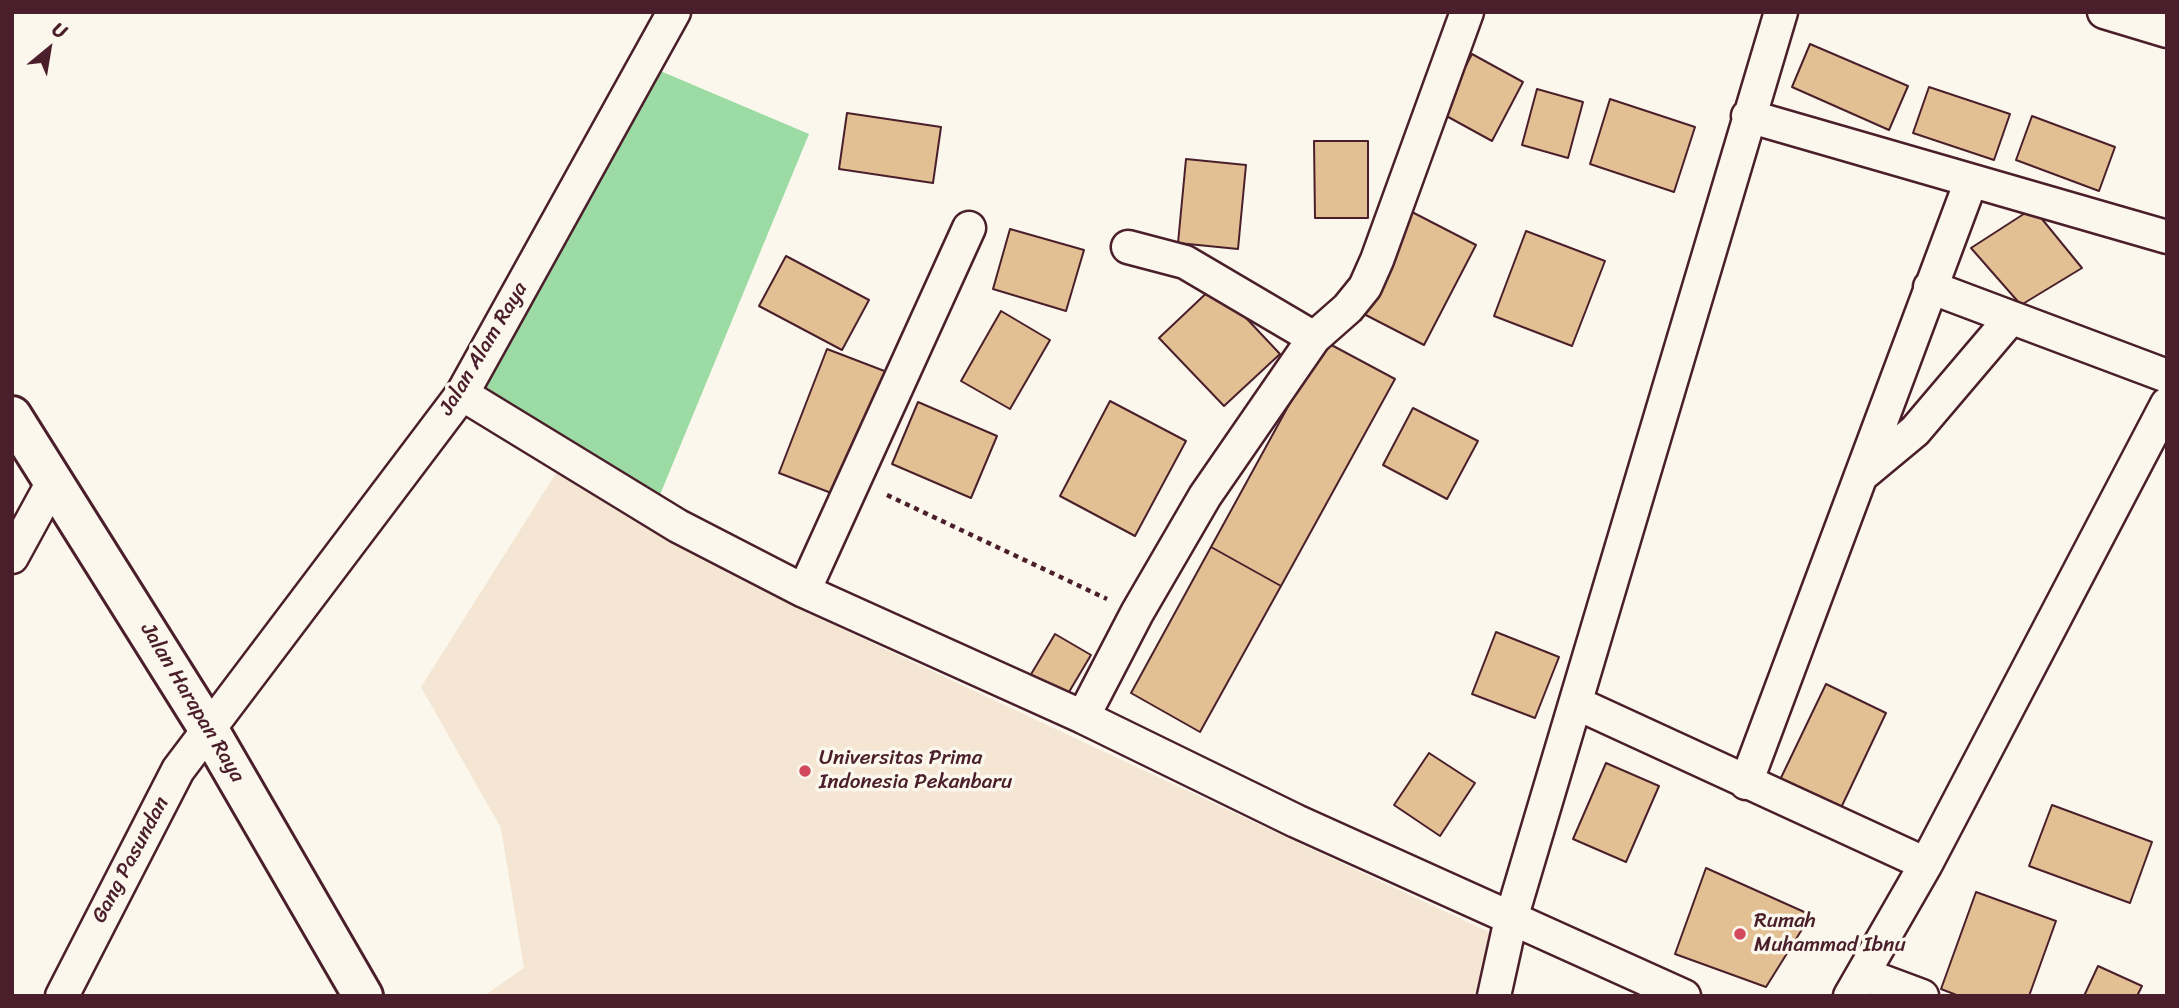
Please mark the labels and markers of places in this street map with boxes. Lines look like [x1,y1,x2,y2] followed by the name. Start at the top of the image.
[819,746,1012,796] place label: Universitas Prima Indonesia Pekanbaru
[797,763,813,779] marker: Universitas Prima Indonesia Pekanbaru
[1754,909,1906,959] place label: Rumah Muhammad Ibnu
[1732,926,1748,942] marker: Rumah Muhammad Ibnu

